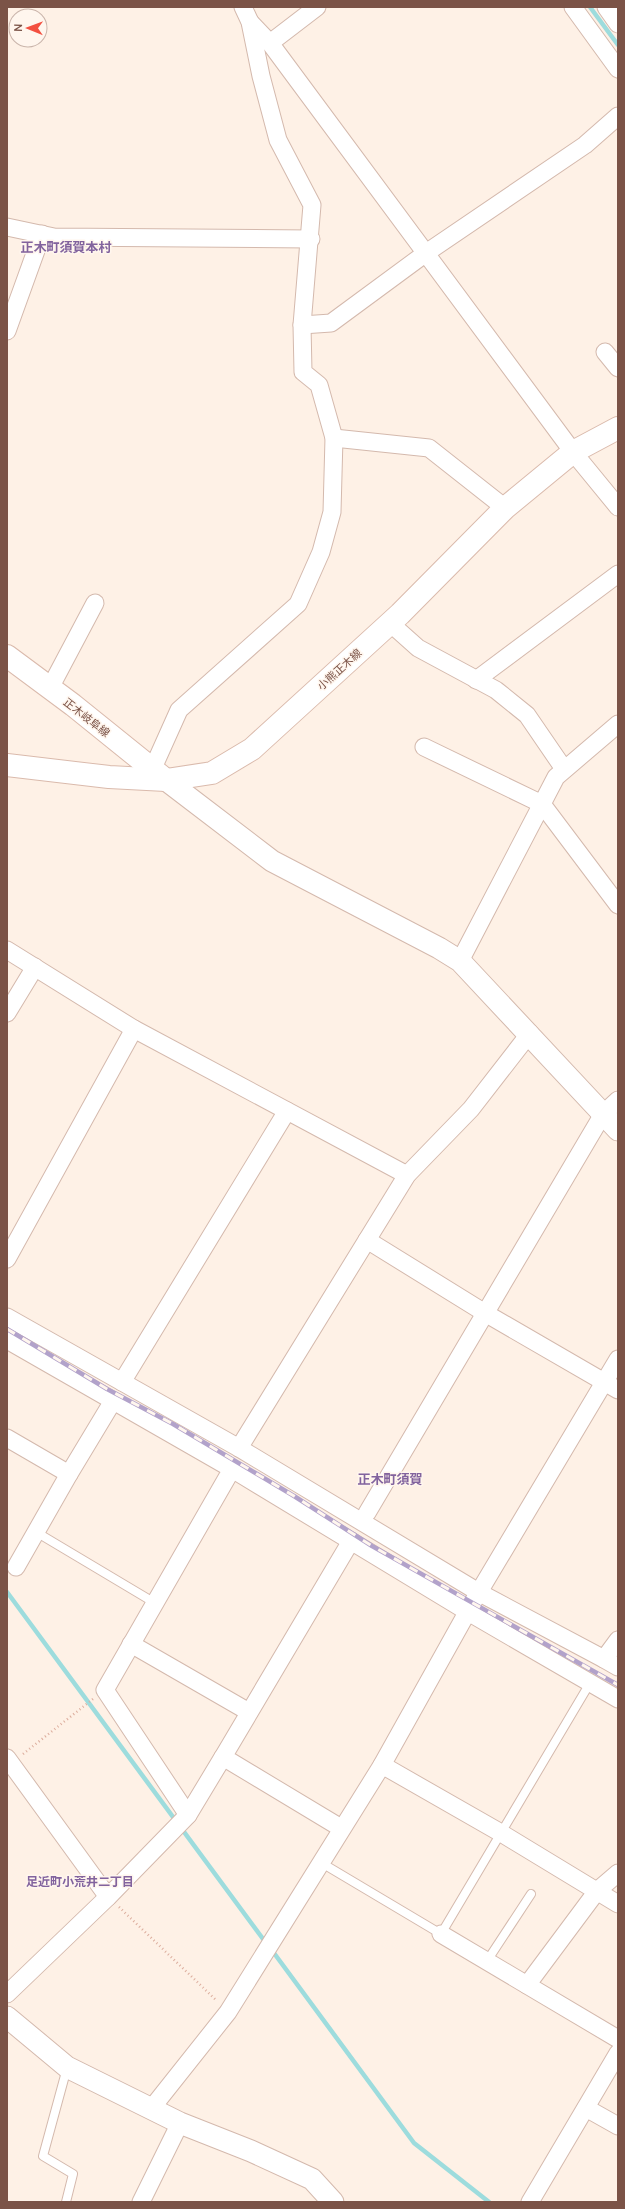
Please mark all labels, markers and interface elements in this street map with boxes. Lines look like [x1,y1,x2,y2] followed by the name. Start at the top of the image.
[8,8,48,48] north arrow
[10,24,25,32] text: N
[20,238,112,256] district label: 正木町須賀本村
[314,645,364,693] street label: 小熊正木線
[61,694,113,740] street label: 正木岐阜線
[357,1470,423,1488] district label: 正木町須賀
[26,1873,134,1890] district label: 足近町小荒井二丁目

